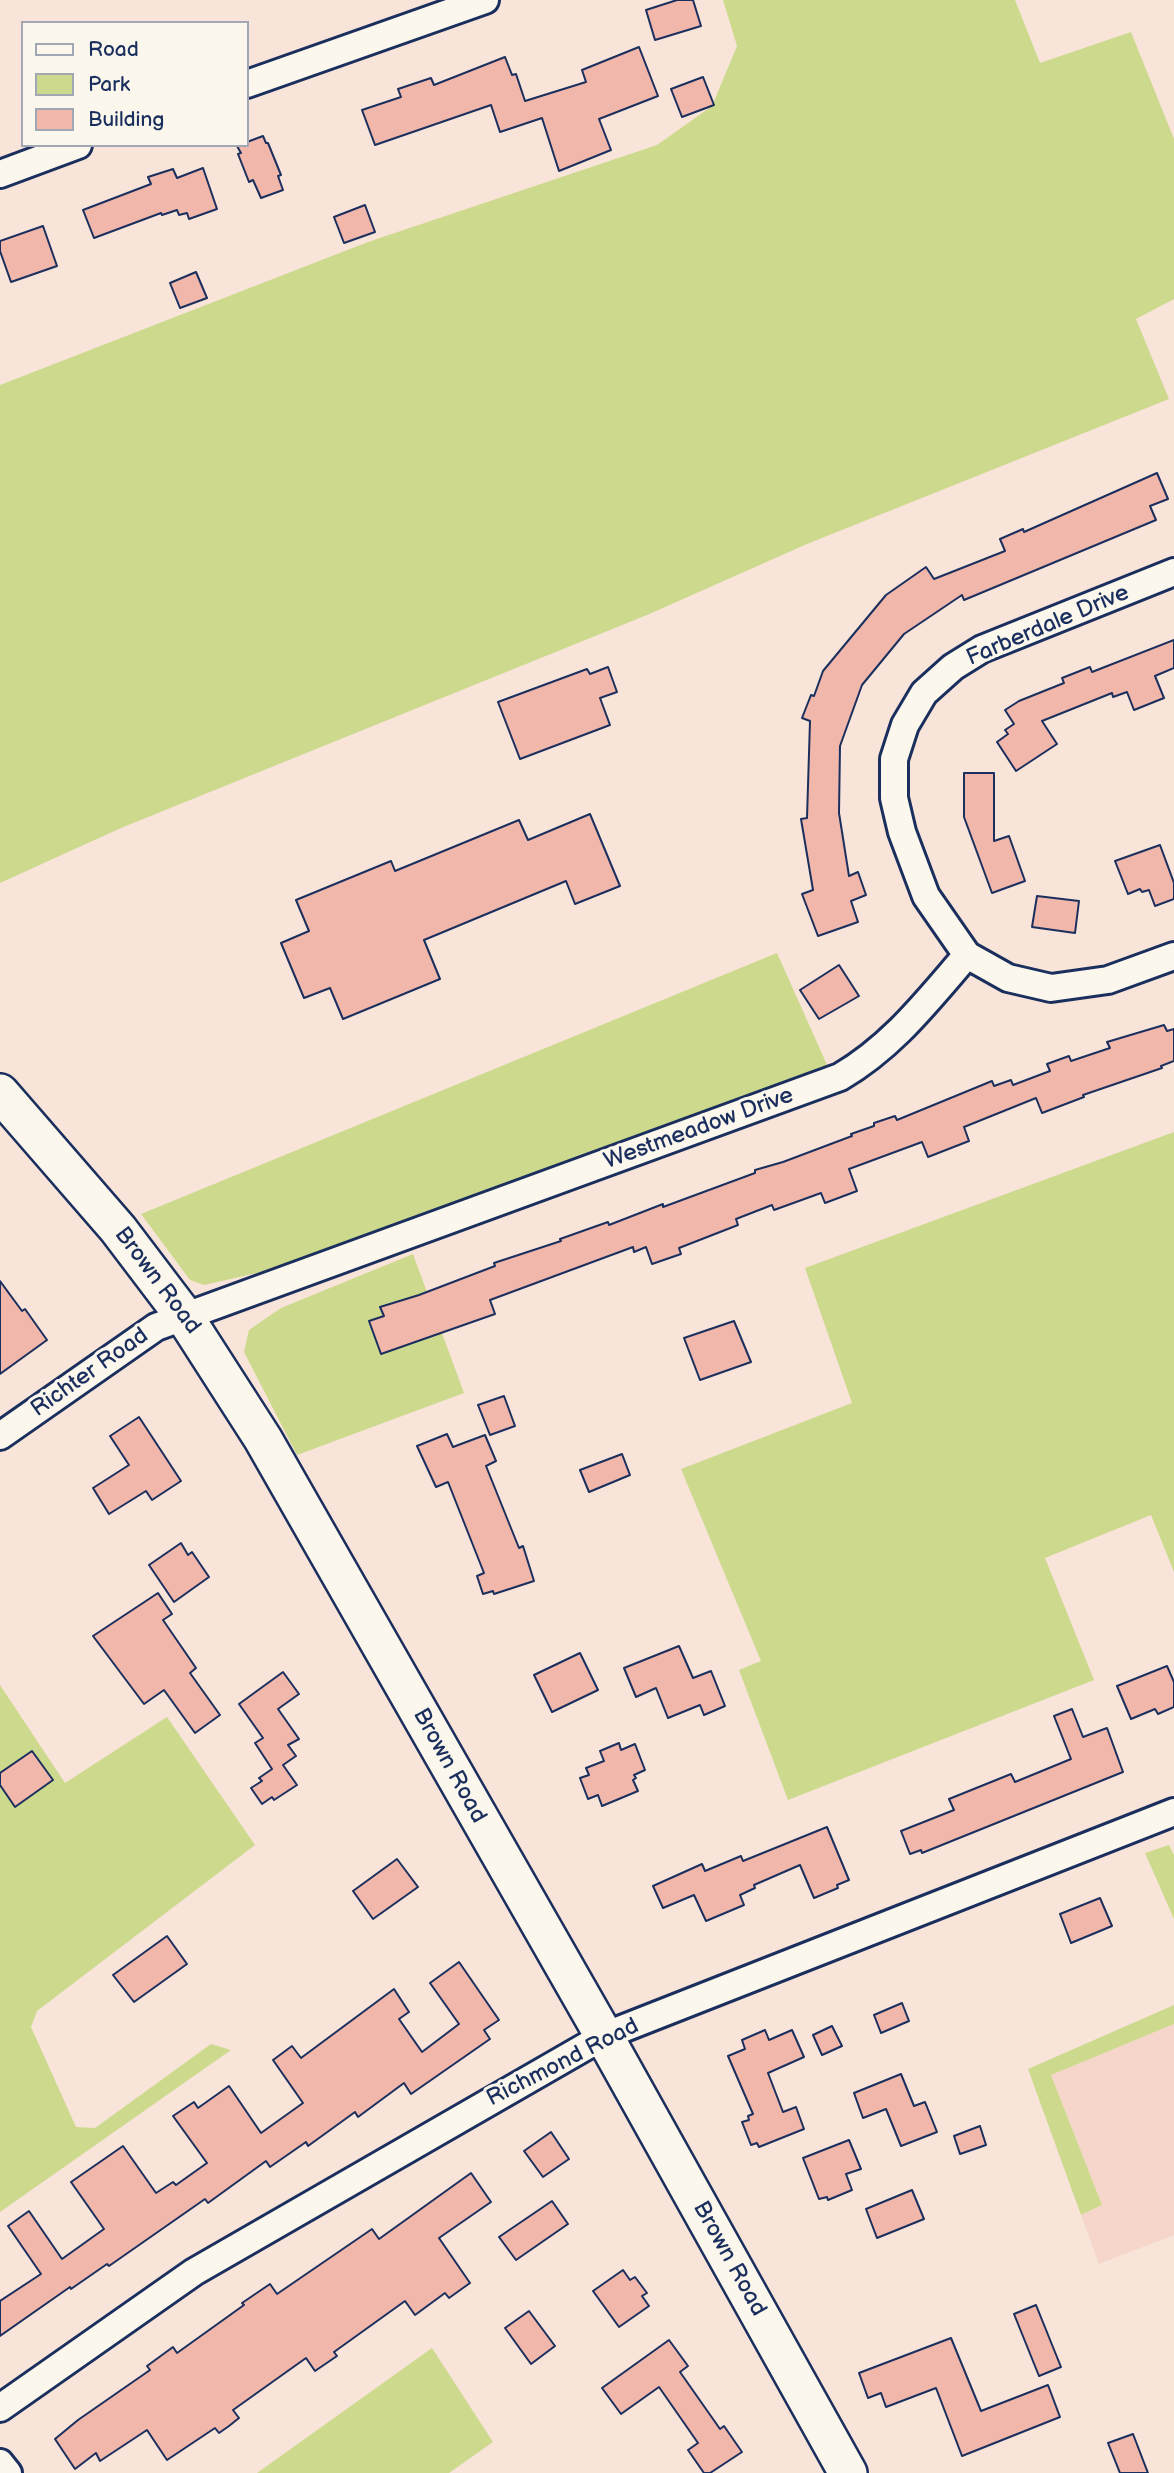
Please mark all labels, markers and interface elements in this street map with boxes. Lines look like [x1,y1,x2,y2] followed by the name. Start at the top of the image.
[21,21,248,147] legend
[88,37,139,62] text: Road
[88,72,130,97] text: Park
[88,107,164,132] text: Building
[963,579,1133,673] street label: Farberdale Drive
[601,1082,797,1176] street label: Westmeadow Drive
[108,1222,206,1340] street label: Brown Road
[26,1322,154,1424] street label: Richter Road
[406,1704,492,1828] street label: Brown Road
[482,2013,644,2113] street label: Richmond Road
[686,2197,772,2321] street label: Brown Road

